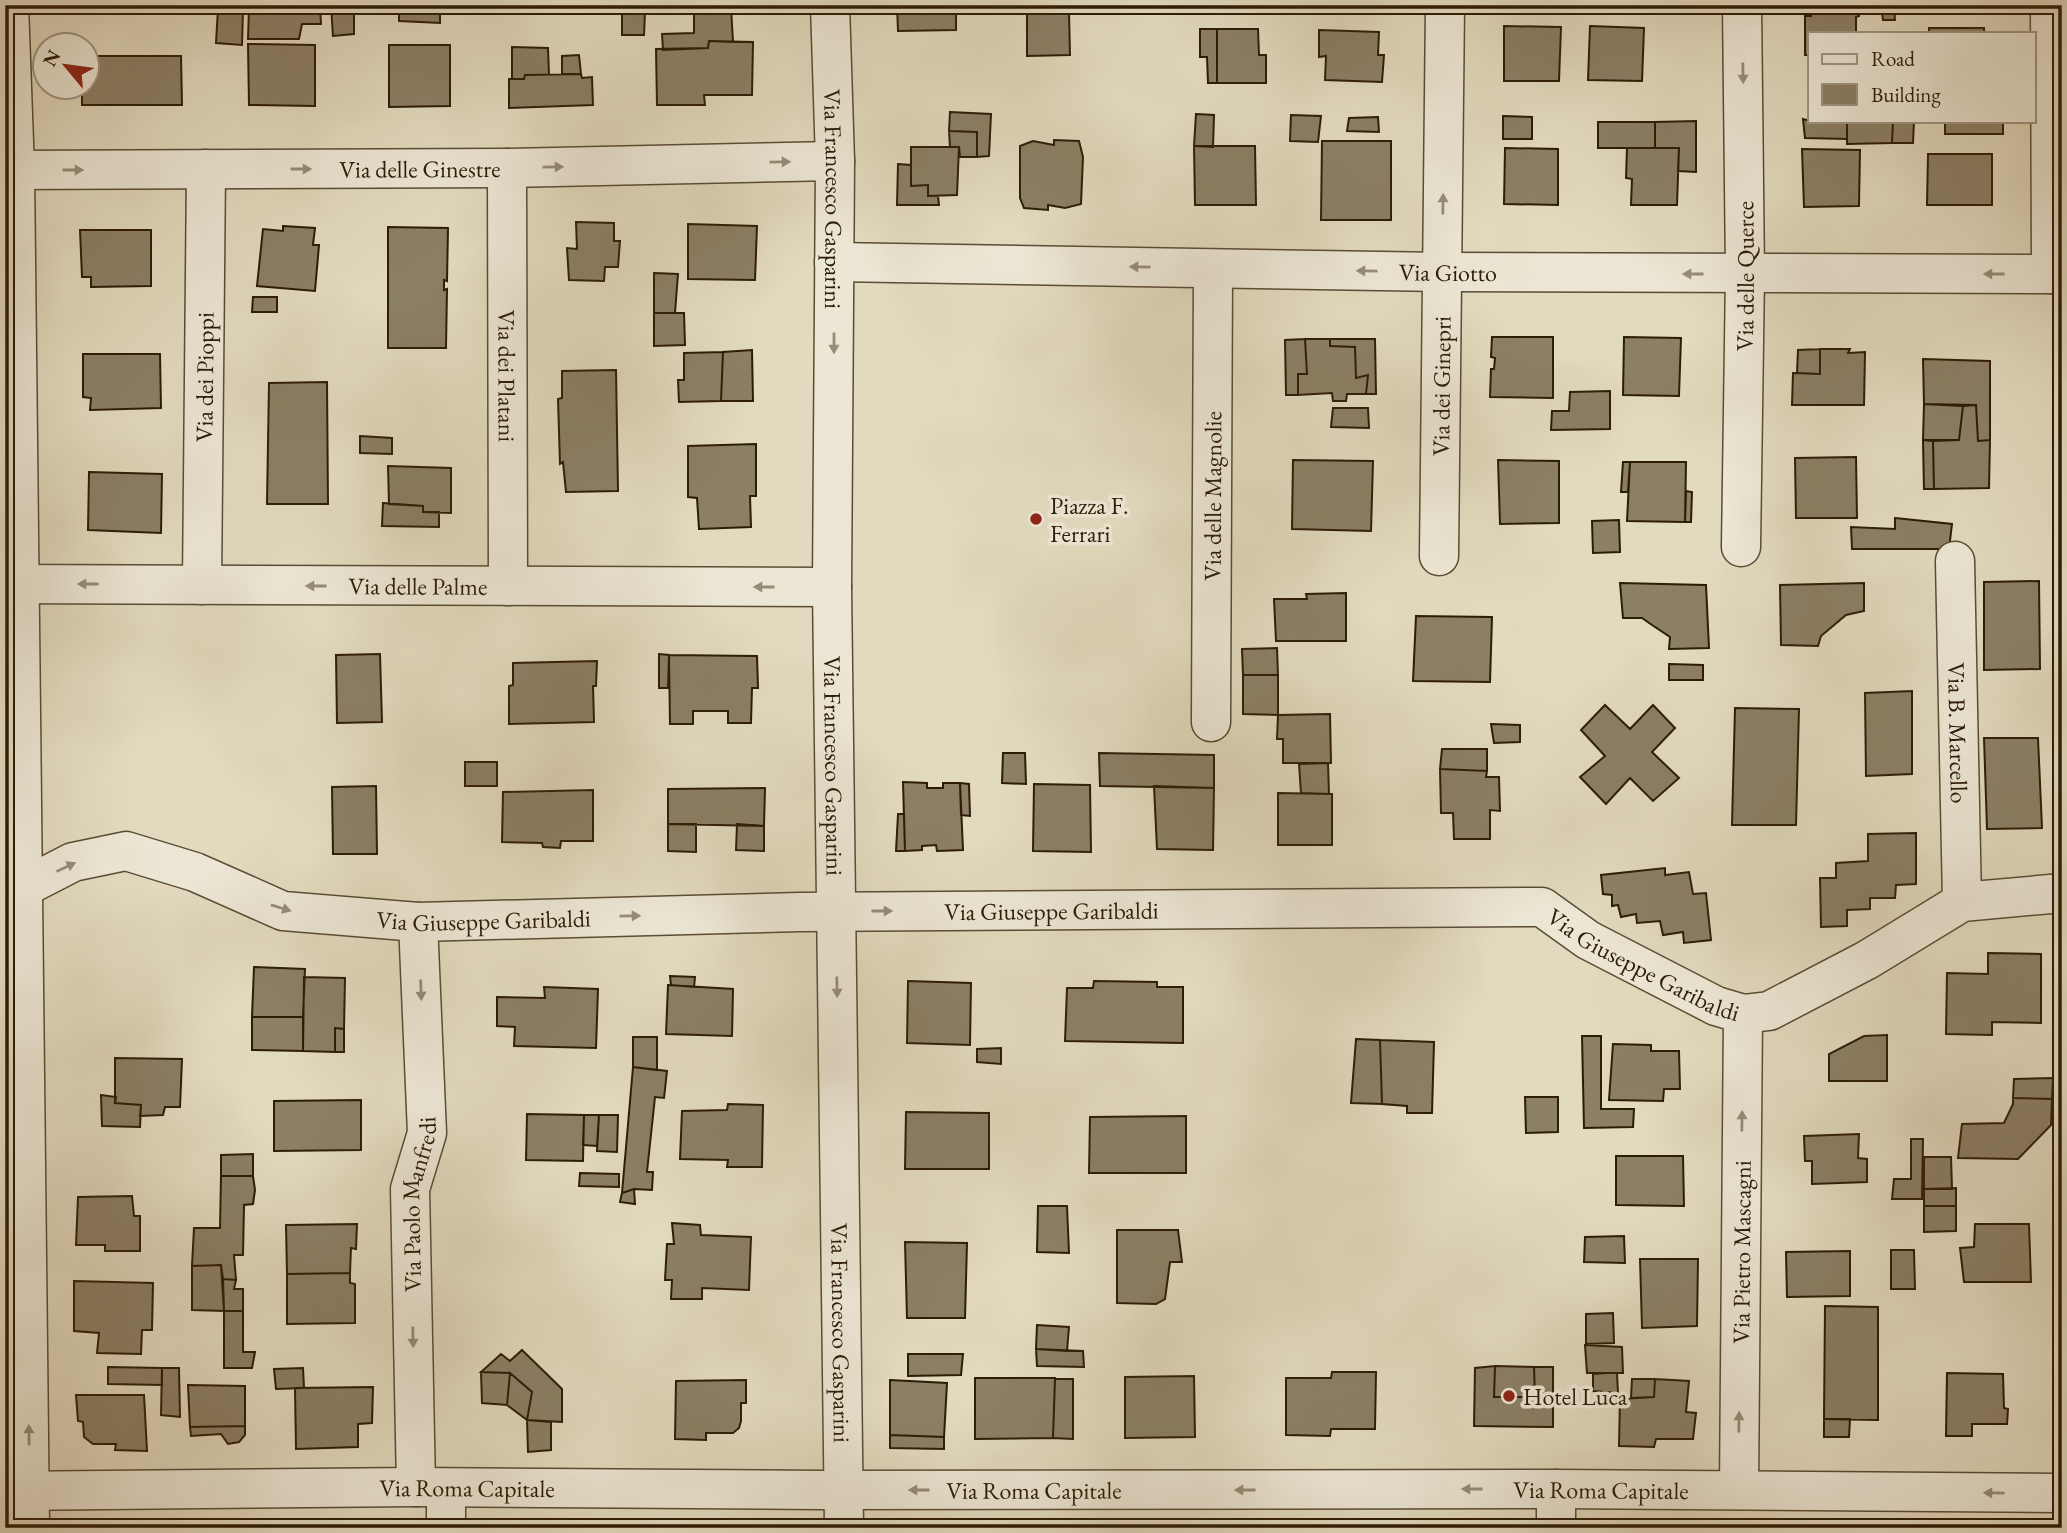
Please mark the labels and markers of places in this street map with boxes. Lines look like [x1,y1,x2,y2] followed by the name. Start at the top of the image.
[1050,490,1129,549] place label: Piazza F. Ferrari
[1028,511,1044,527] marker: Piazza F. Ferrari
[1523,1381,1628,1412] place label: Hotel Luca
[1501,1388,1517,1404] marker: Hotel Luca

